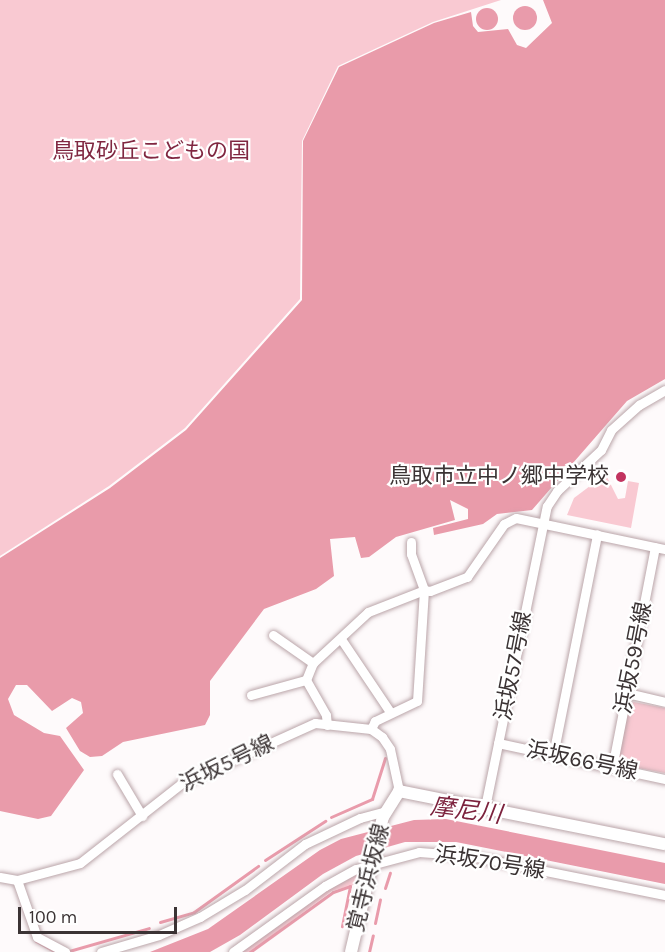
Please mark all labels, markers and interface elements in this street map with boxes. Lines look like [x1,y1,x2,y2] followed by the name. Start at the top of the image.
[52,139,250,165] park label: 鳥取砂丘こどもの国
[389,464,609,490] place label: 鳥取市立中ノ郷中学校
[614,470,628,484] marker: 鳥取市立中ノ郷中学校
[610,600,658,716] street label: 浜坂59号線
[490,609,538,723] street label: 浜坂57号線
[176,730,278,798] street label: 浜坂5号線
[524,736,640,786] street label: 浜坂66号線
[429,792,503,830] water label: 摩尼川
[343,821,395,935] street label: 覚寺浜坂線
[433,841,547,885] street label: 浜坂70号線
[21,895,180,933] scale bar
[29,906,77,928] text: 100 m

